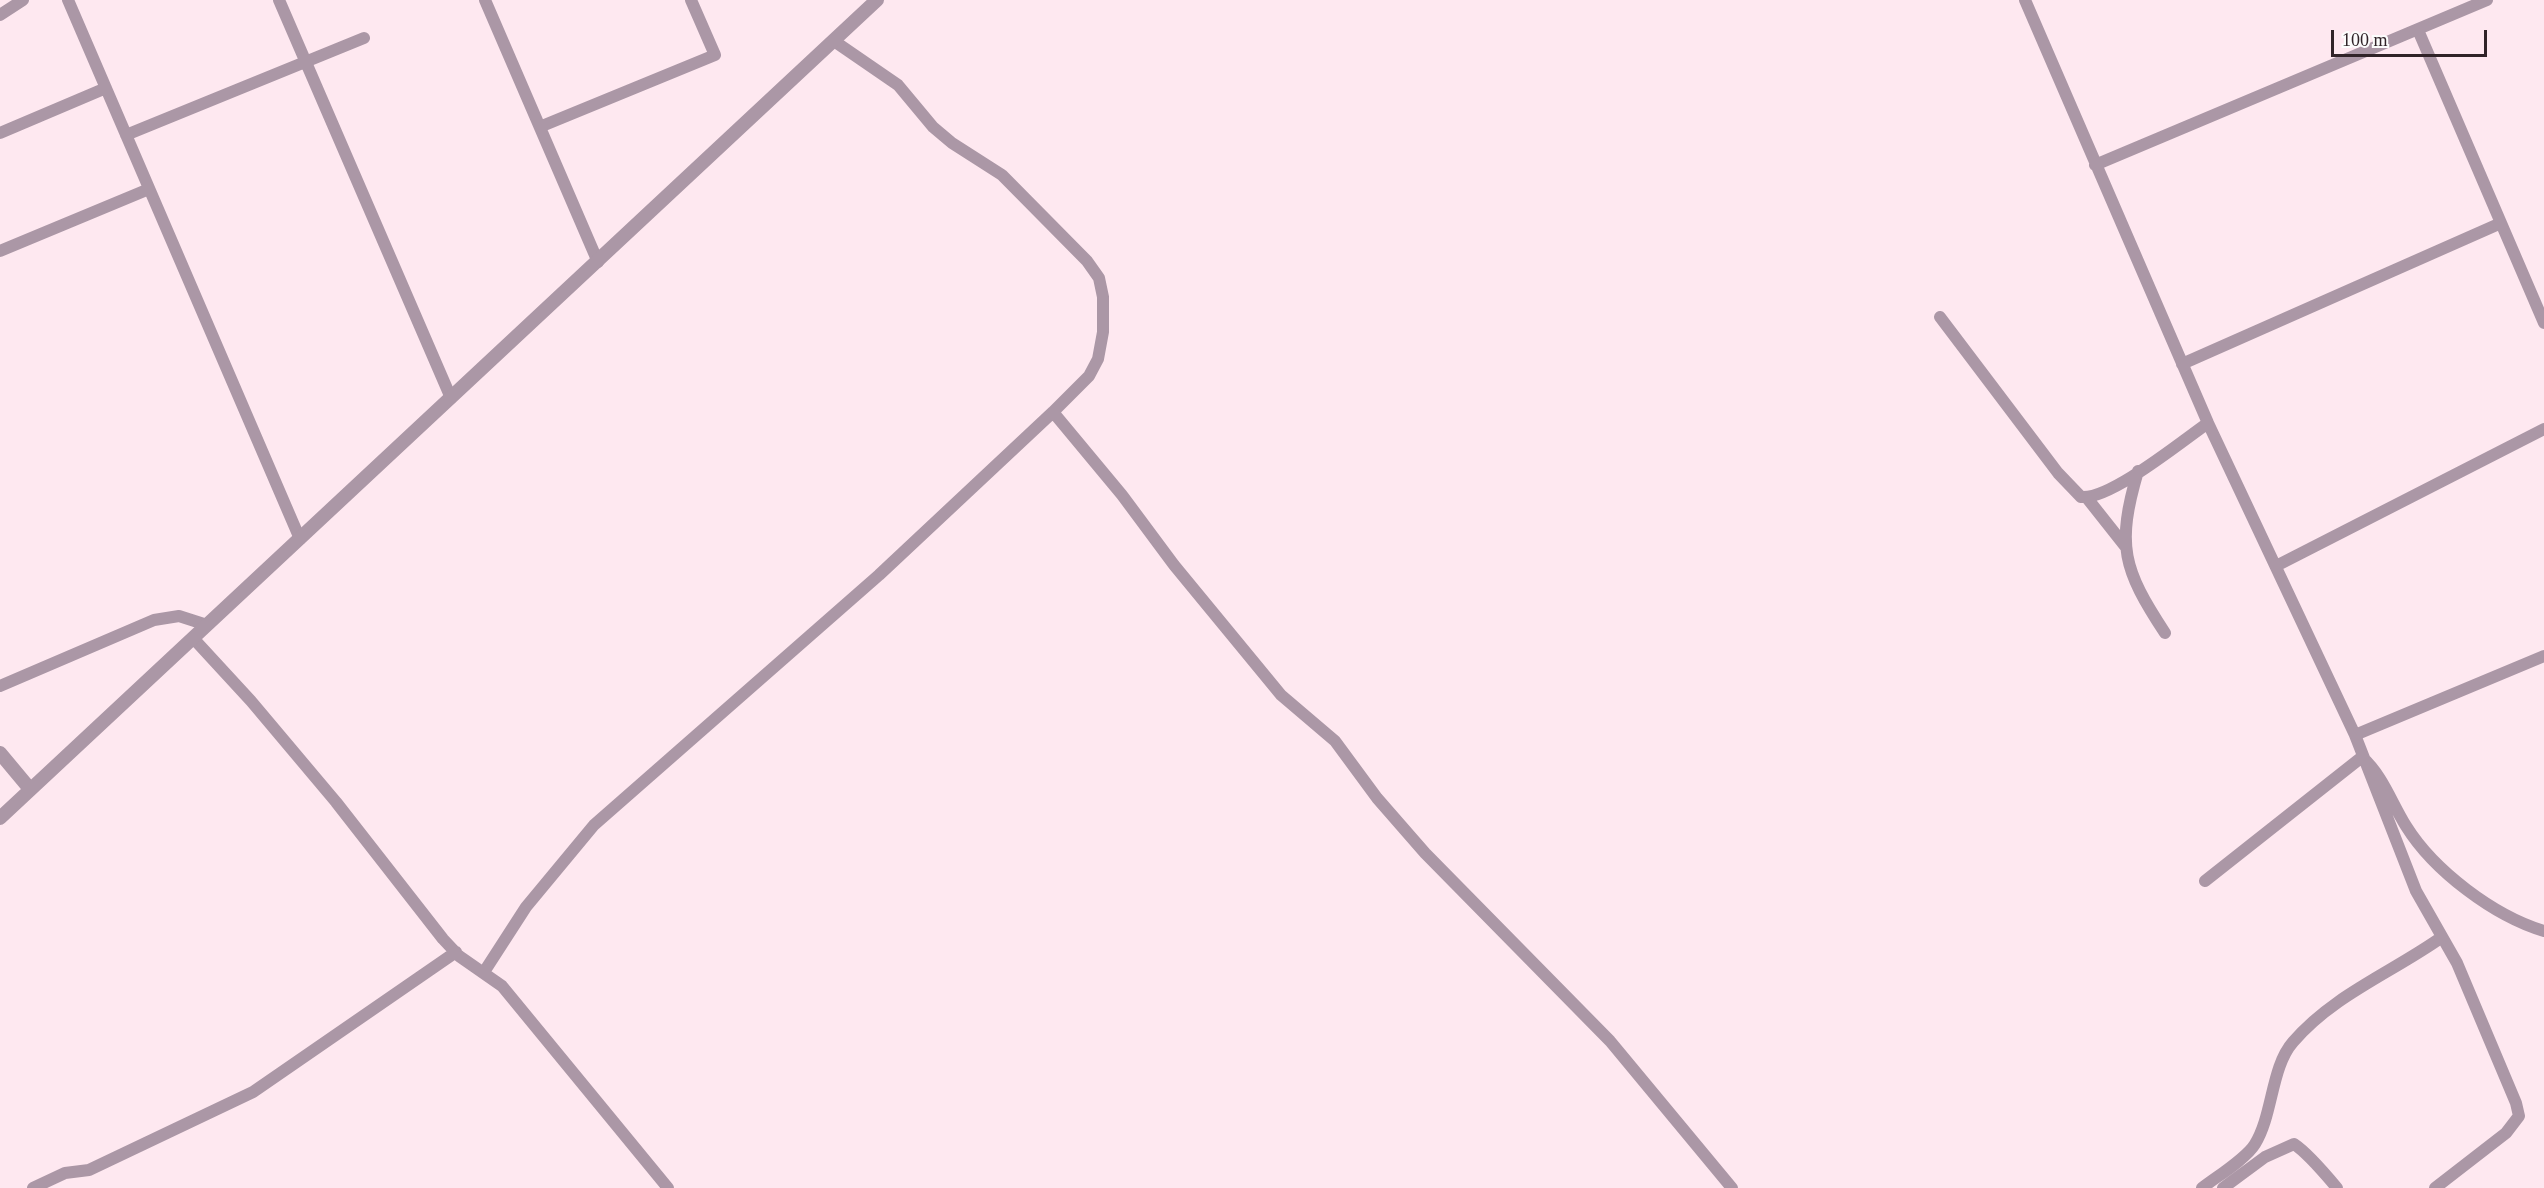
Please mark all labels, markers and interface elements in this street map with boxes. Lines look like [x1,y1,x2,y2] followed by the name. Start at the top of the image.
[2334,18,2490,56] scale bar
[2342,30,2388,50] text: 100 m

